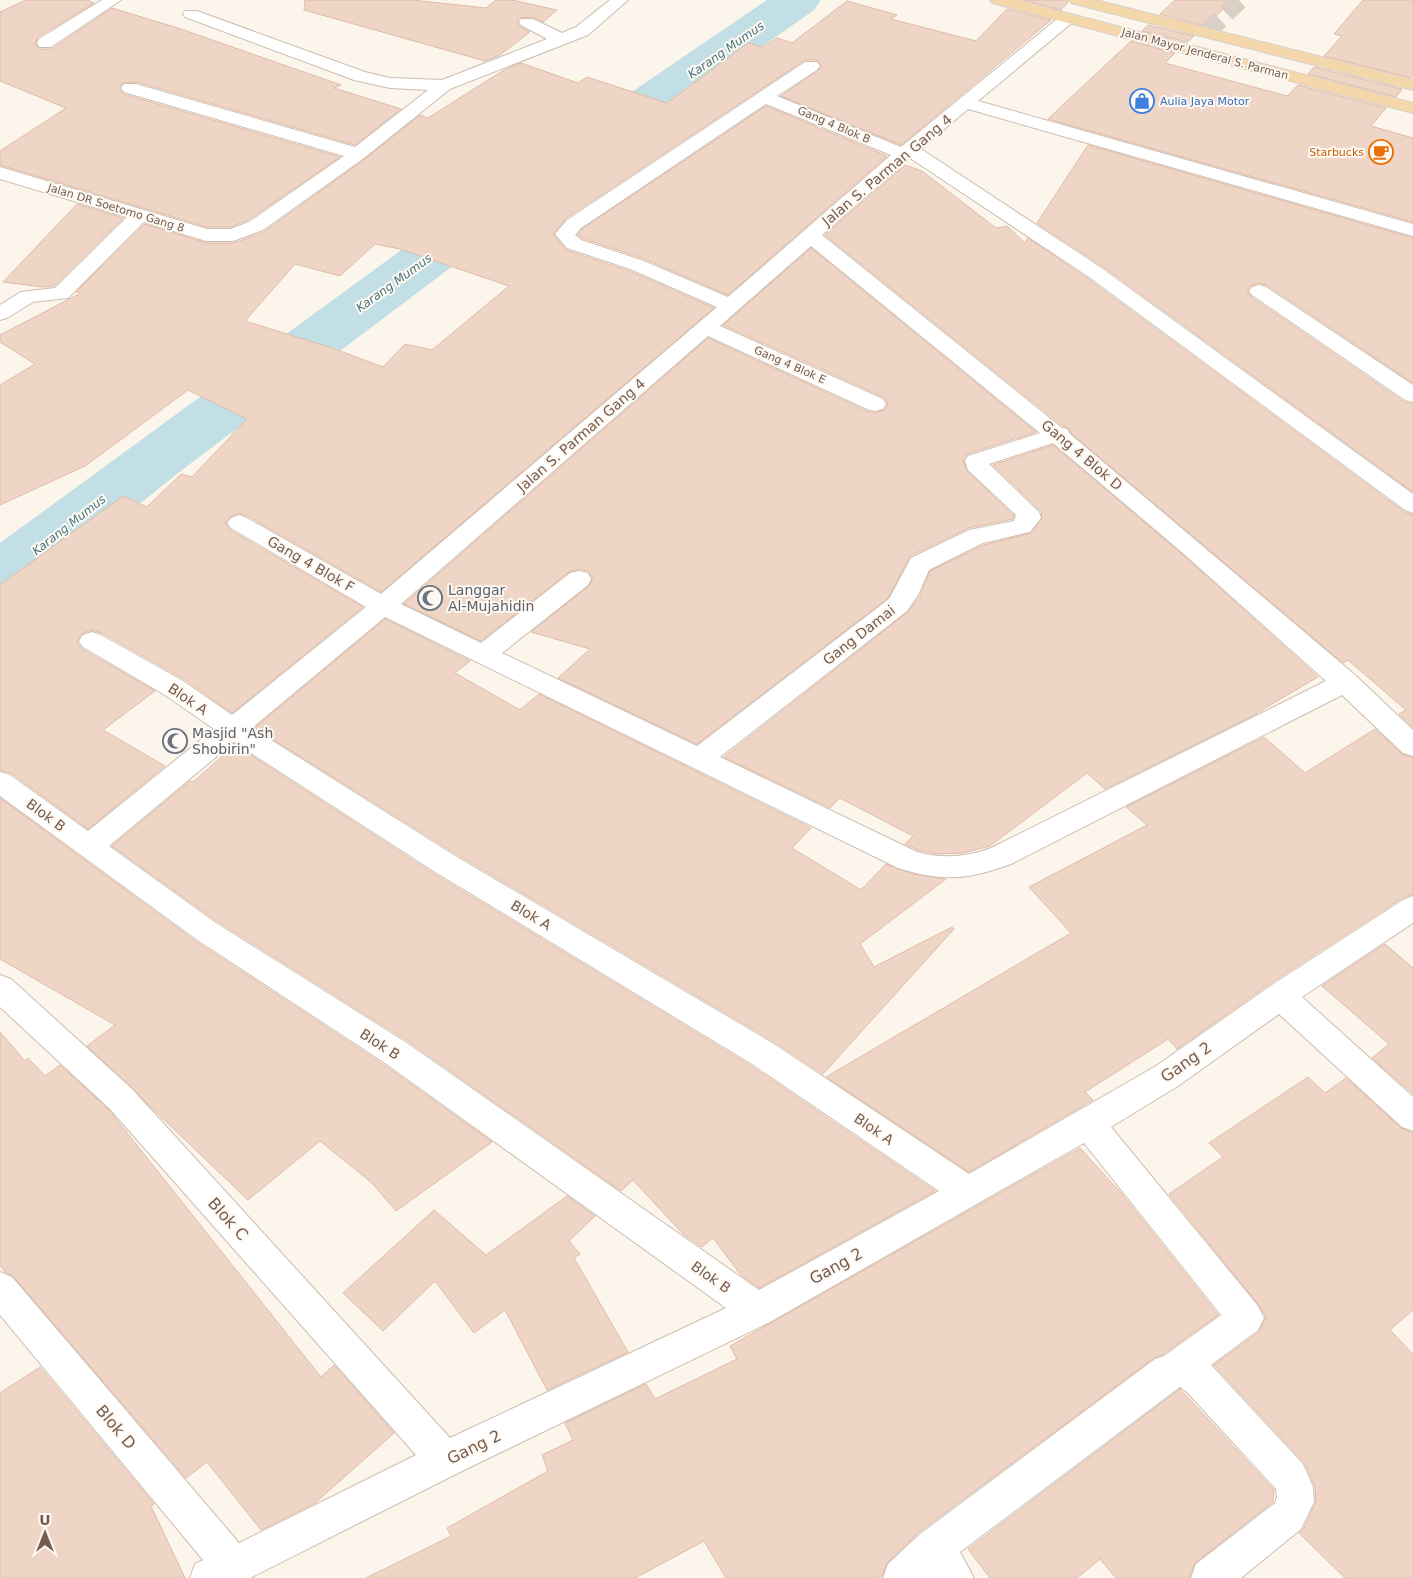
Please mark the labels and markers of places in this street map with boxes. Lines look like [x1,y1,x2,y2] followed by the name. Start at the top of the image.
[1129,88,1155,114] shop icon: Aulia Jaya Motor
[1160,95,1250,108] place label: Aulia Jaya Motor
[1368,139,1394,165] cafe icon: Starbucks
[1309,146,1364,159] place label: Starbucks
[448,582,534,614] place label: Langgar Al-Mujahidin
[417,585,443,611] mosque icon: Langgar Al-Mujahidin
[192,725,273,757] place label: Masjid "Ash Shobirin"
[162,728,188,754] mosque icon: Masjid "Ash Shobirin"

